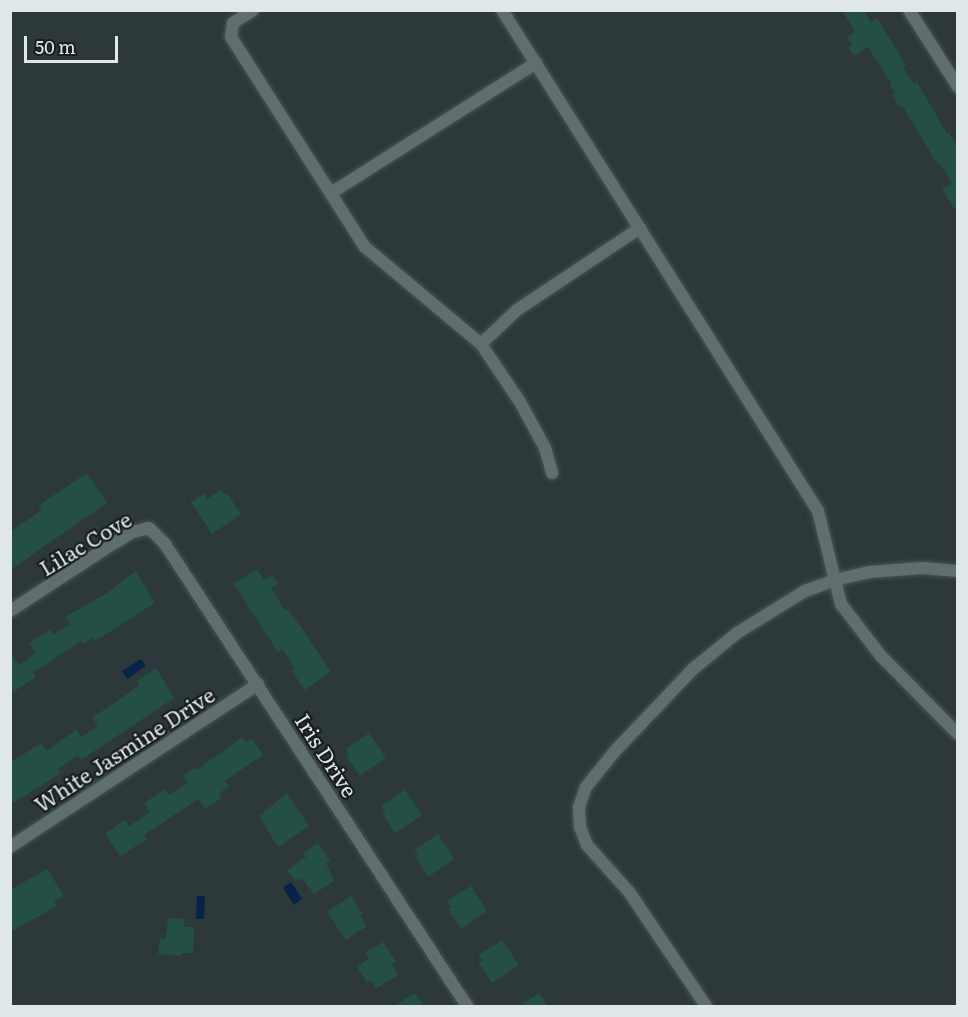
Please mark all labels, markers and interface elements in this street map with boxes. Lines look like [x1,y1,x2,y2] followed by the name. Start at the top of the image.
[27,24,122,62] scale bar
[35,33,76,60] text: 50 m
[34,506,136,580] street label: Lilac Cove
[29,681,219,817] street label: White Jasmine Drive
[291,709,363,801] street label: Iris Drive

